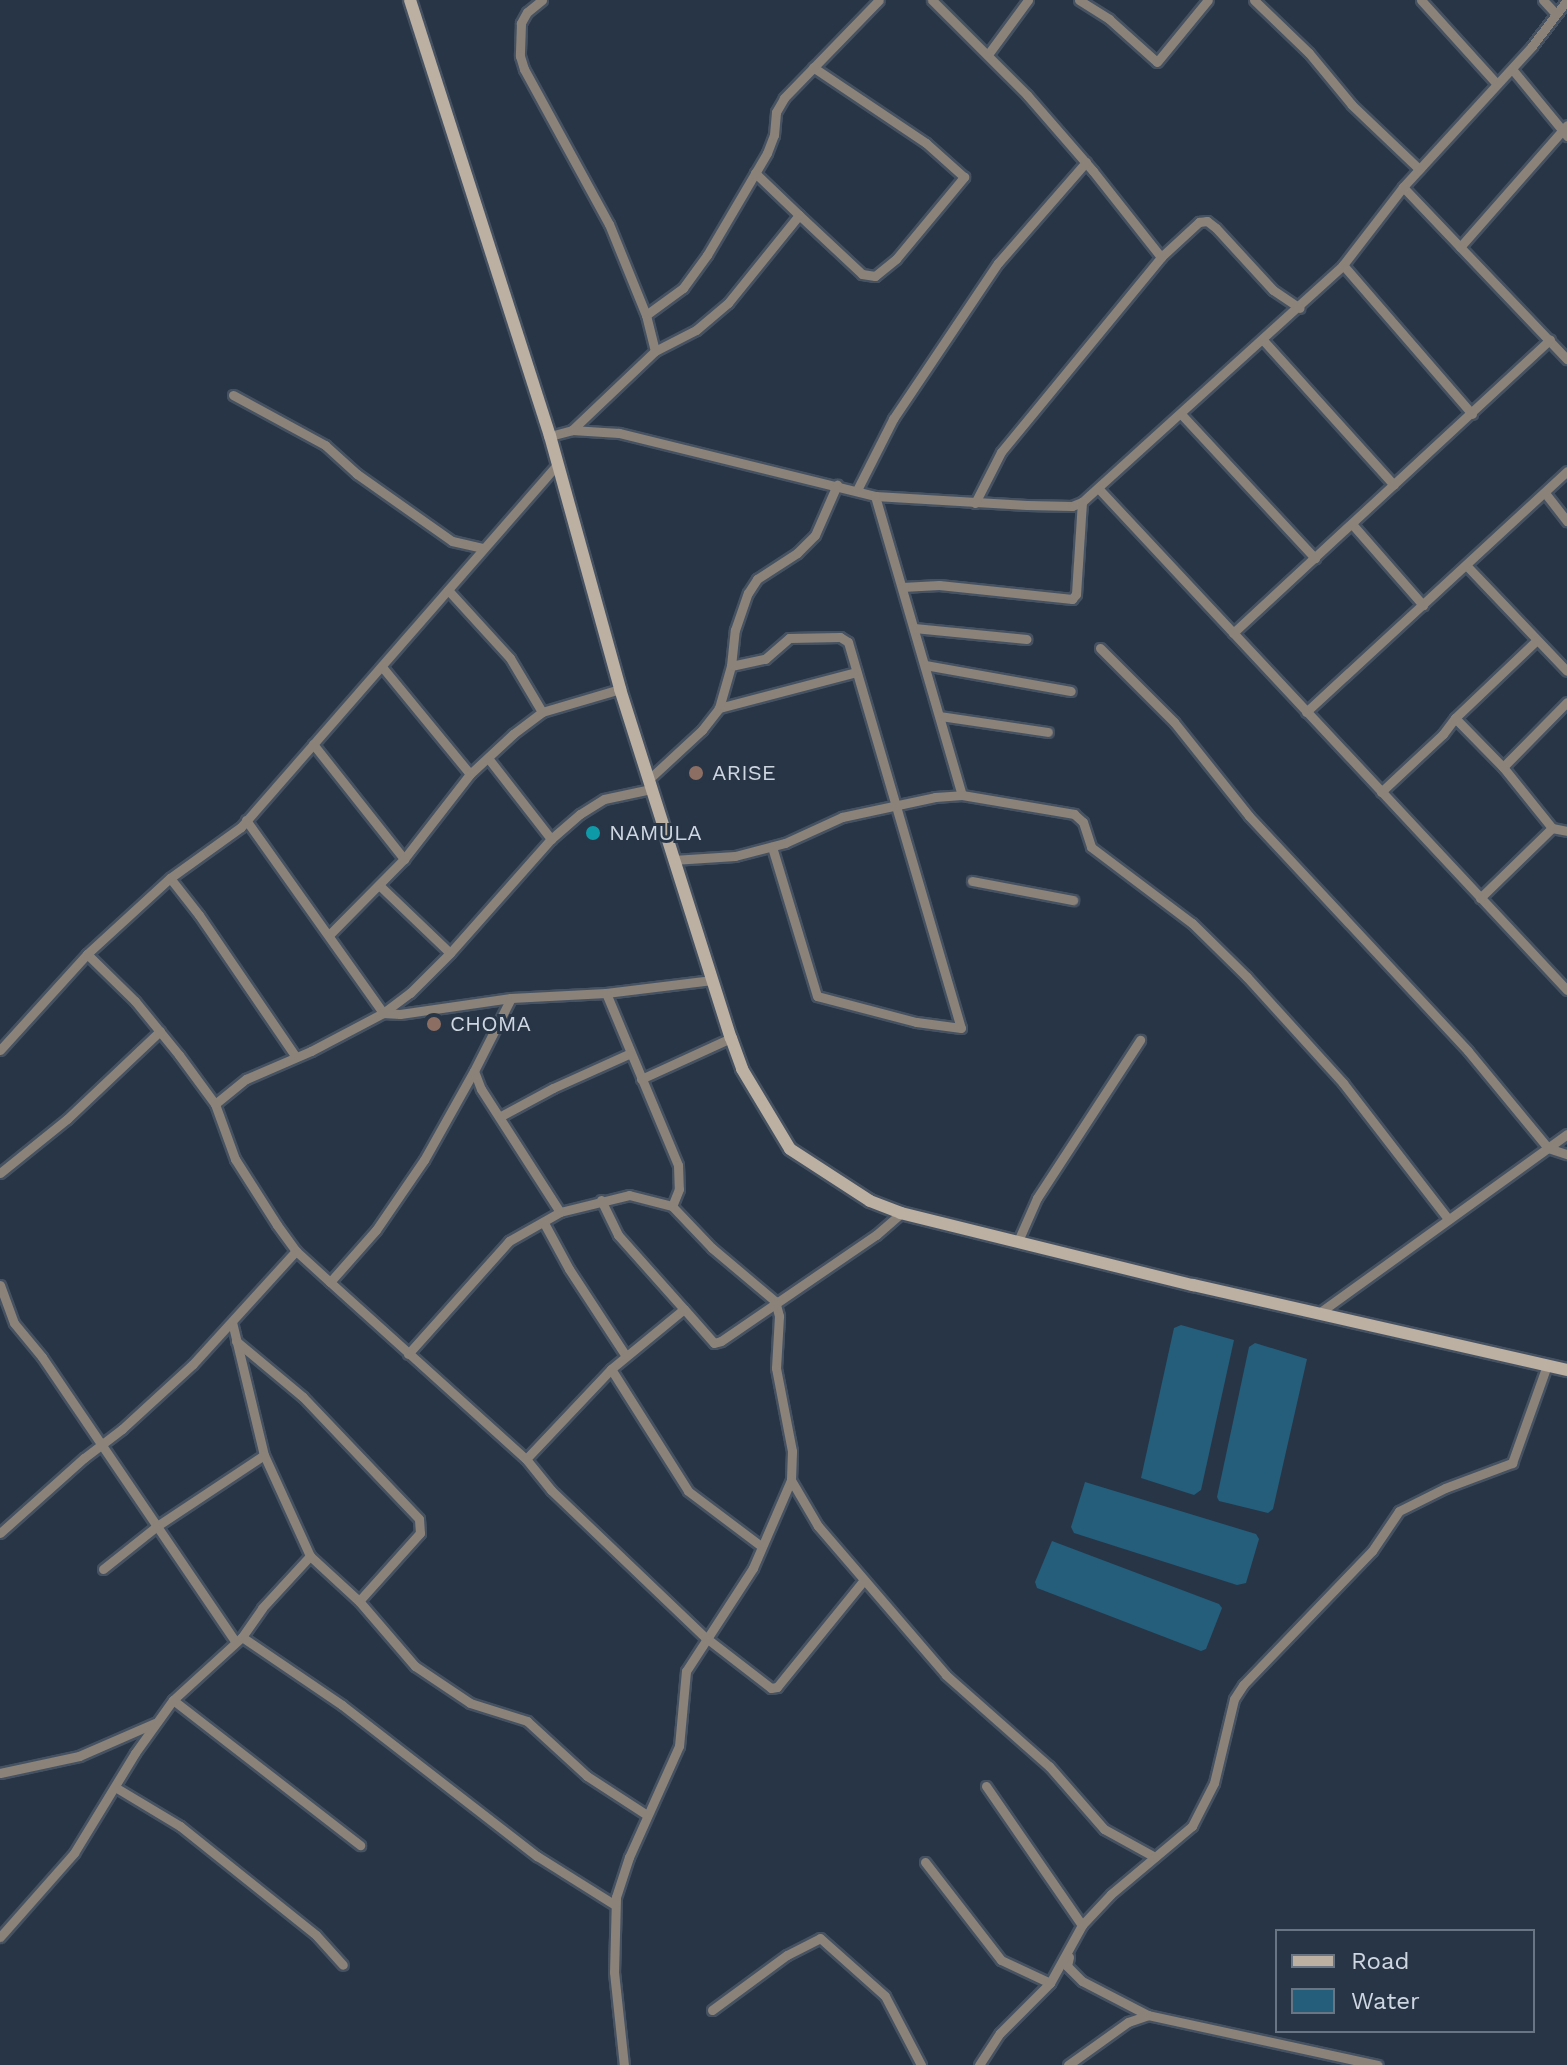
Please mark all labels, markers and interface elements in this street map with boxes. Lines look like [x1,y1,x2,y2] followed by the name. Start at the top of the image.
[712,760,776,786] place label: ARISE
[687,764,705,782] marker: ARISE
[609,820,702,846] place label: NAMULA
[584,824,602,842] marker: NAMULA
[450,1011,531,1037] place label: CHOMA
[425,1015,443,1033] marker: CHOMA
[1275,1929,1535,2033] legend
[1351,1947,1410,1975] text: Road
[1351,1987,1420,2015] text: Water

